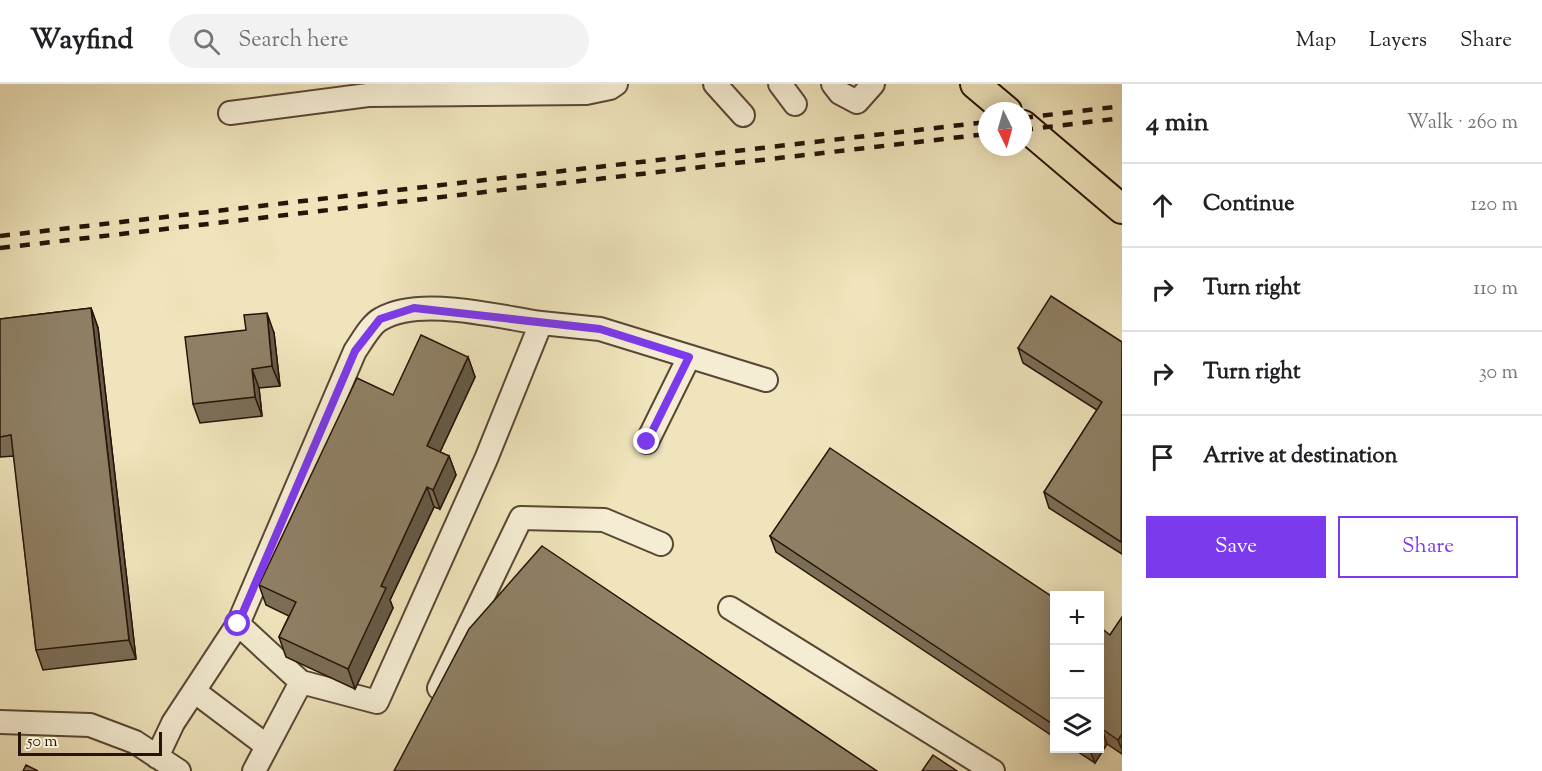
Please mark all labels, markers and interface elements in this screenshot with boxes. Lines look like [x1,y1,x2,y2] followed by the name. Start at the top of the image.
[169,14,589,68] search box
[30,21,133,61] text: Wayfind
[190,25,223,58] icon: search
[238,25,349,57] text: Search here
[1296,26,1336,56] text: Map
[1369,26,1427,56] text: Layers
[1460,26,1512,56] text: Share
[978,102,1032,156] north arrow
[1146,105,1209,142] text: 4 min
[1407,109,1518,138] text: Walk · 260 m
[1146,189,1179,222] icon: ahead
[1203,189,1294,221] text: Continue
[1470,191,1518,220] text: 120 m
[1146,273,1179,306] icon: right
[1203,273,1300,305] text: Turn right
[1473,275,1518,304] text: 110 m
[1146,357,1179,390] icon: right
[1203,357,1300,389] text: Turn right
[1479,359,1518,388] text: 30 m
[633,428,659,454] route end
[1146,441,1179,474] icon: arrive
[1203,441,1398,473] text: Arrive at destination
[1146,516,1326,578] button: Save
[1338,516,1518,578] button: Share
[1050,591,1104,753] map controls
[1050,591,1104,645] button: +
[224,610,250,636] route start
[1050,645,1104,699] button: −
[1050,699,1104,753] button: layers
[18,729,162,756] scale bar
[27,731,58,754] text: 50 m

